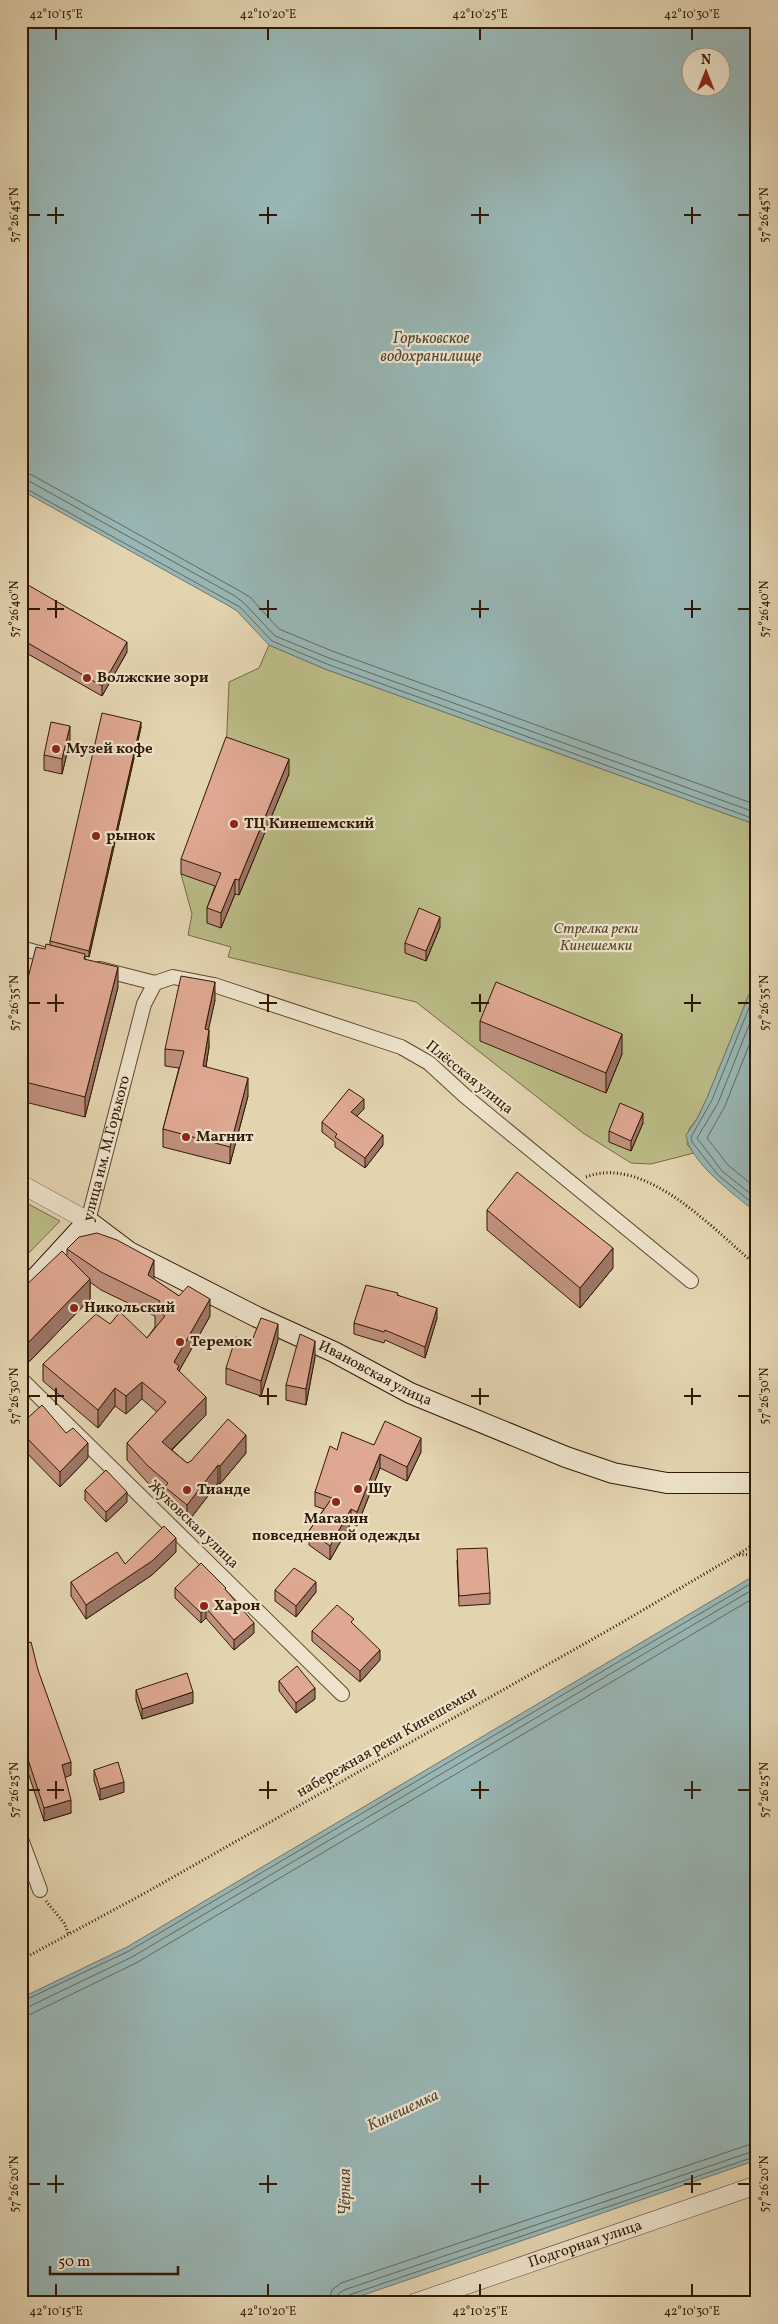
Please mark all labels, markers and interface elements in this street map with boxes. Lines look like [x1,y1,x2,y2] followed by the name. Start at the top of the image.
[29,7,83,23] text: 42°10'15"E
[240,7,296,23] text: 42°10'20"E
[452,7,508,23] text: 42°10'25"E
[664,7,720,23] text: 42°10'30"E
[680,48,730,98] north arrow
[701,51,711,70] text: N
[7,187,23,243] text: 57°26'45"N
[757,187,773,243] text: 57°26'45"N
[381,328,482,368] water label: Горьковское водохранилище
[7,581,23,637] text: 57°26'40"N
[757,581,773,637] text: 57°26'40"N
[97,668,209,689] place label: Волжские зори
[81,672,93,684] marker: Волжские зори
[66,739,153,760] place label: Музей кофе
[50,743,62,755] marker: Музей кофе
[244,814,375,835] place label: ТЦ Кинешемский
[228,818,240,830] marker: ТЦ Кинешемский
[106,826,155,847] place label: рынок
[90,830,102,842] marker: рынок
[554,919,639,957] park label: Стрелка реки Кинешемки
[7,975,23,1031] text: 57°26'35"N
[757,975,773,1031] text: 57°26'35"N
[421,1036,517,1120] street label: Плёсская улица
[78,1073,136,1223] street label: улица им. М.Горького
[196,1127,254,1148] place label: Магнит
[180,1131,192,1143] marker: Магнит
[84,1298,176,1319] place label: Никольский
[68,1302,80,1314] marker: Никольский
[190,1332,252,1353] place label: Теремок
[174,1336,186,1348] marker: Теремок
[315,1336,435,1411] street label: Ивановская улица
[7,1368,23,1424] text: 57°26'30"N
[757,1368,773,1424] text: 57°26'30"N
[143,1476,243,1574] street label: Жуковская улица
[368,1479,392,1500] place label: Шу
[197,1480,251,1501] place label: Тианде
[352,1483,364,1495] marker: Шу
[181,1484,193,1496] marker: Тианде
[330,1496,342,1508] marker: Магазин повседневной одежды
[252,1509,420,1547] place label: Магазин повседневной одежды
[214,1596,260,1617] place label: Харон
[198,1600,210,1612] marker: Харон
[293,1683,481,1803] street label: набережная реки Кинешемки
[7,1762,23,1818] text: 57°26'25"N
[757,1762,773,1818] text: 57°26'25"N
[364,2085,443,2137] water label: Кинешемка
[7,2155,23,2213] text: 57°26'20"N
[757,2155,773,2213] text: 57°26'20"N
[335,2168,357,2216] water label: Чёрная
[525,2215,645,2273] street label: Подгорная улица
[50,2244,178,2276] scale bar
[58,2252,90,2273] text: 50 m
[29,2304,83,2320] text: 42°10'15"E
[240,2304,296,2320] text: 42°10'20"E
[452,2304,508,2320] text: 42°10'25"E
[664,2304,720,2320] text: 42°10'30"E

